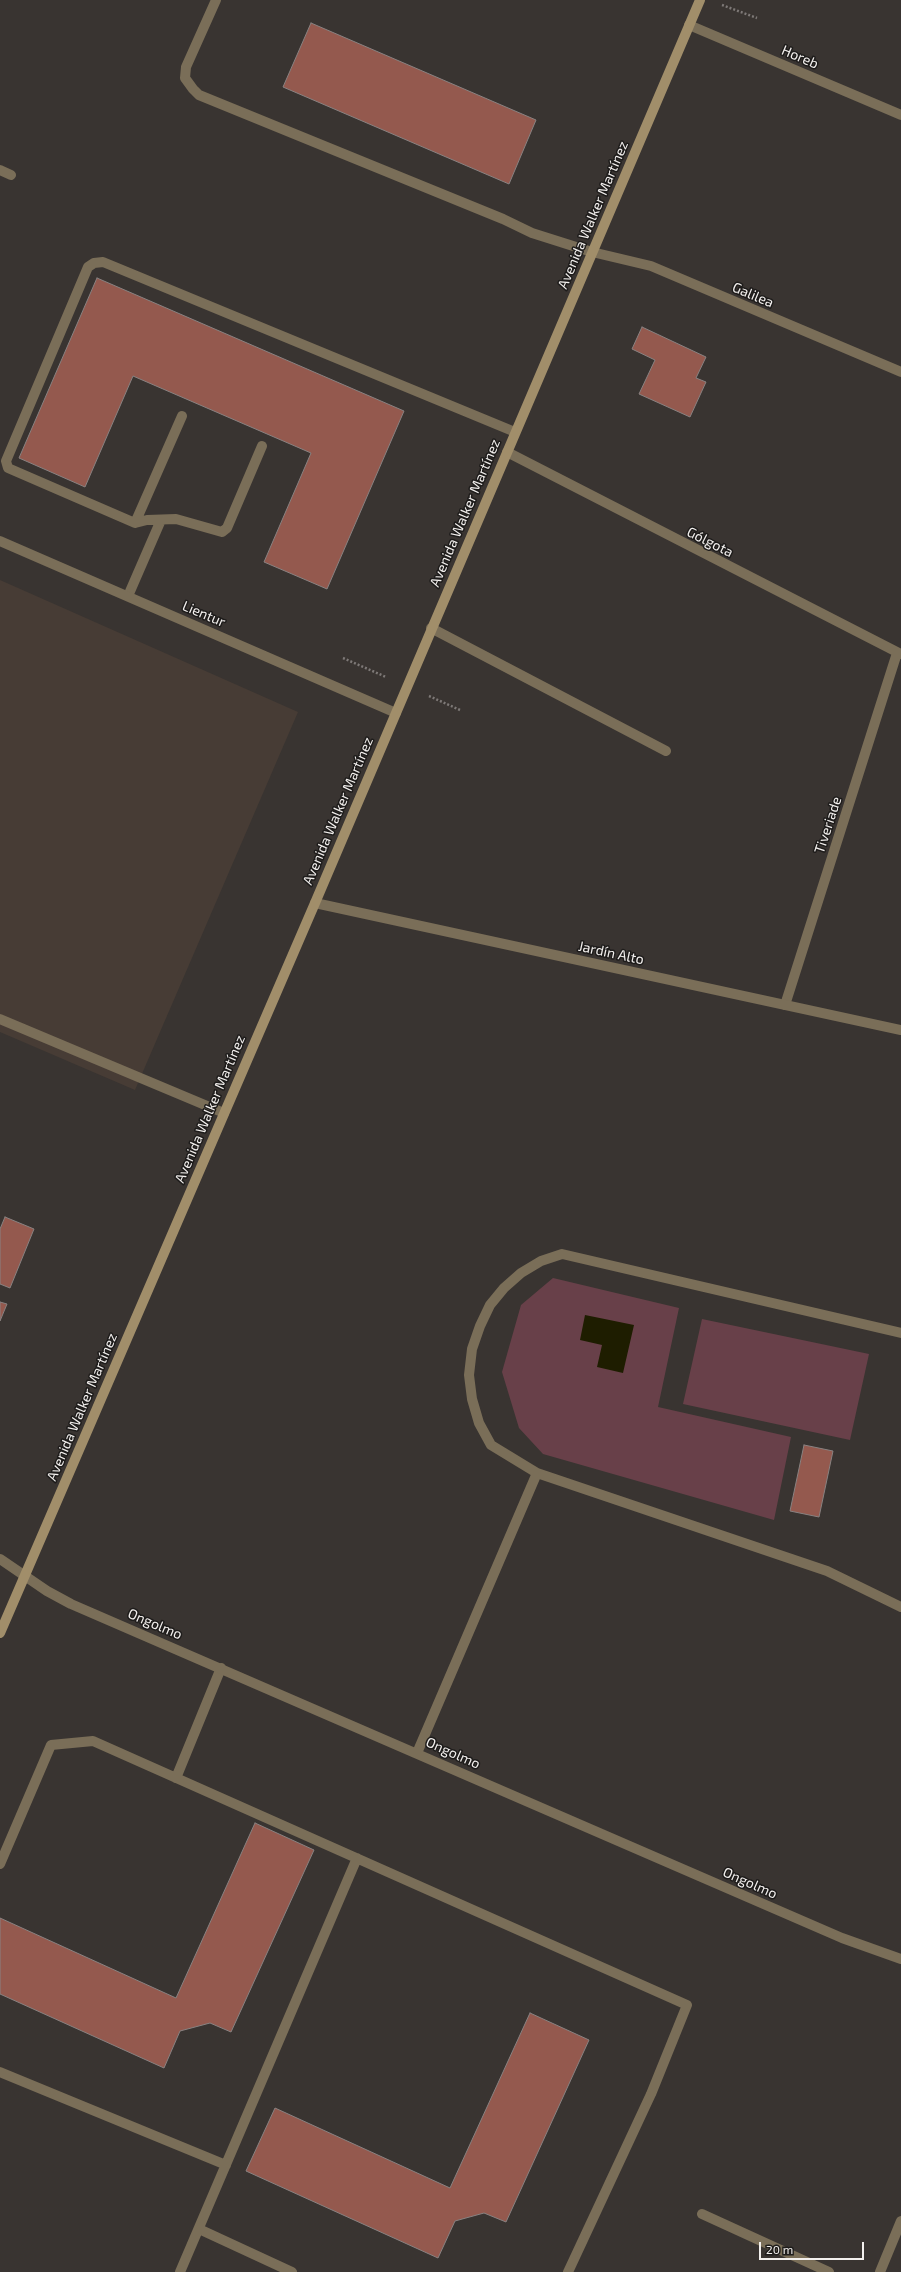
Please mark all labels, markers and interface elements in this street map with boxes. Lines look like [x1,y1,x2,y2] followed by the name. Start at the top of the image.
[779,42,821,72] street label: Horeb
[554,139,632,291] street label: Avenida Walker Martínez
[730,279,776,311] street label: Galilea
[426,437,504,589] street label: Avenida Walker Martínez
[684,523,736,561] street label: Gólgota
[180,597,228,631] street label: Lientur
[299,735,377,887] street label: Avenida Walker Martínez
[811,794,845,856] street label: Tiveriade
[577,938,645,968] street label: Jardín Alto
[171,1033,249,1185] street label: Avenida Walker Martínez
[43,1331,121,1483] street label: Avenida Walker Martínez
[125,1605,185,1643] street label: Ongolmo
[423,1734,483,1772] street label: Ongolmo
[720,1864,780,1902] street label: Ongolmo
[761,2234,866,2260] scale bar
[766,2242,793,2256] text: 20 m

